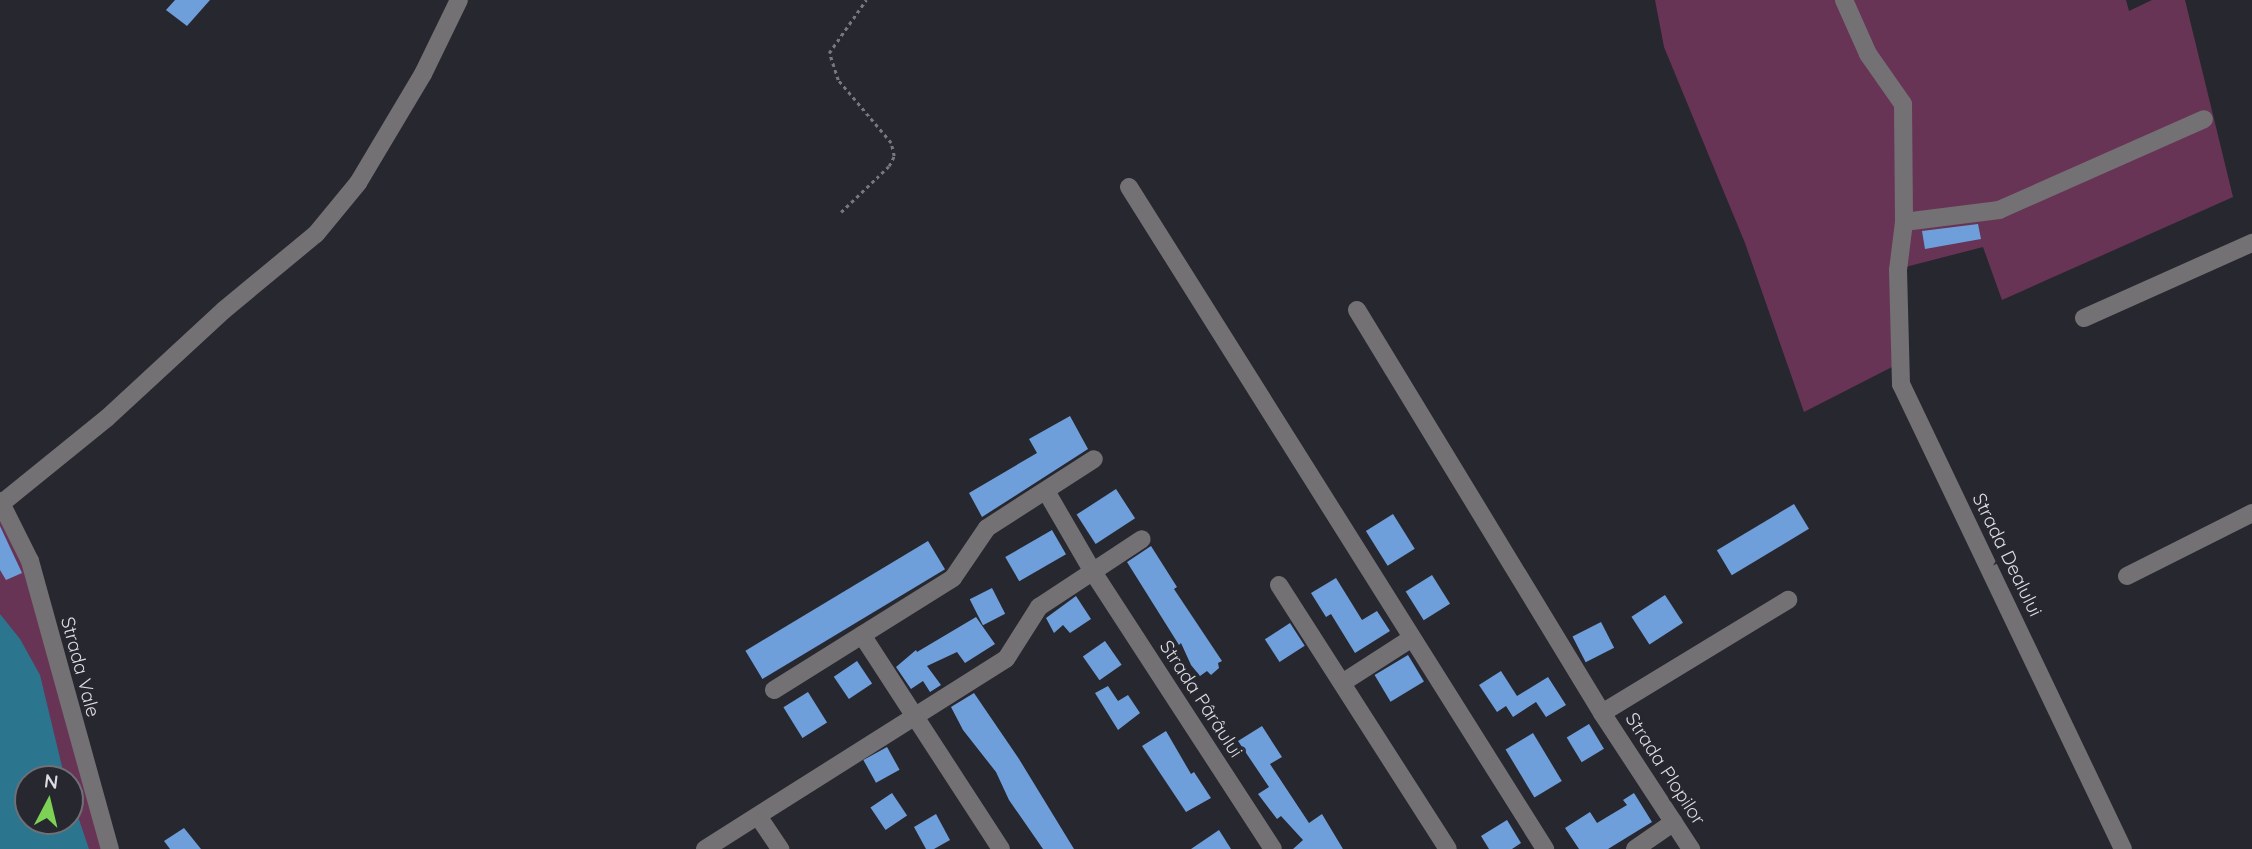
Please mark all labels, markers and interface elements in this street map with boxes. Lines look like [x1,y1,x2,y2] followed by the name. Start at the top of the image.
[1967,490,2047,620] street label: Strada Dealului
[56,614,104,720] street label: Strada Vale
[1155,636,1247,762] street label: Strada Pârâului
[1620,709,1710,829] street label: Strada Plopilor
[14,765,84,835] north arrow
[43,768,60,794] text: N

